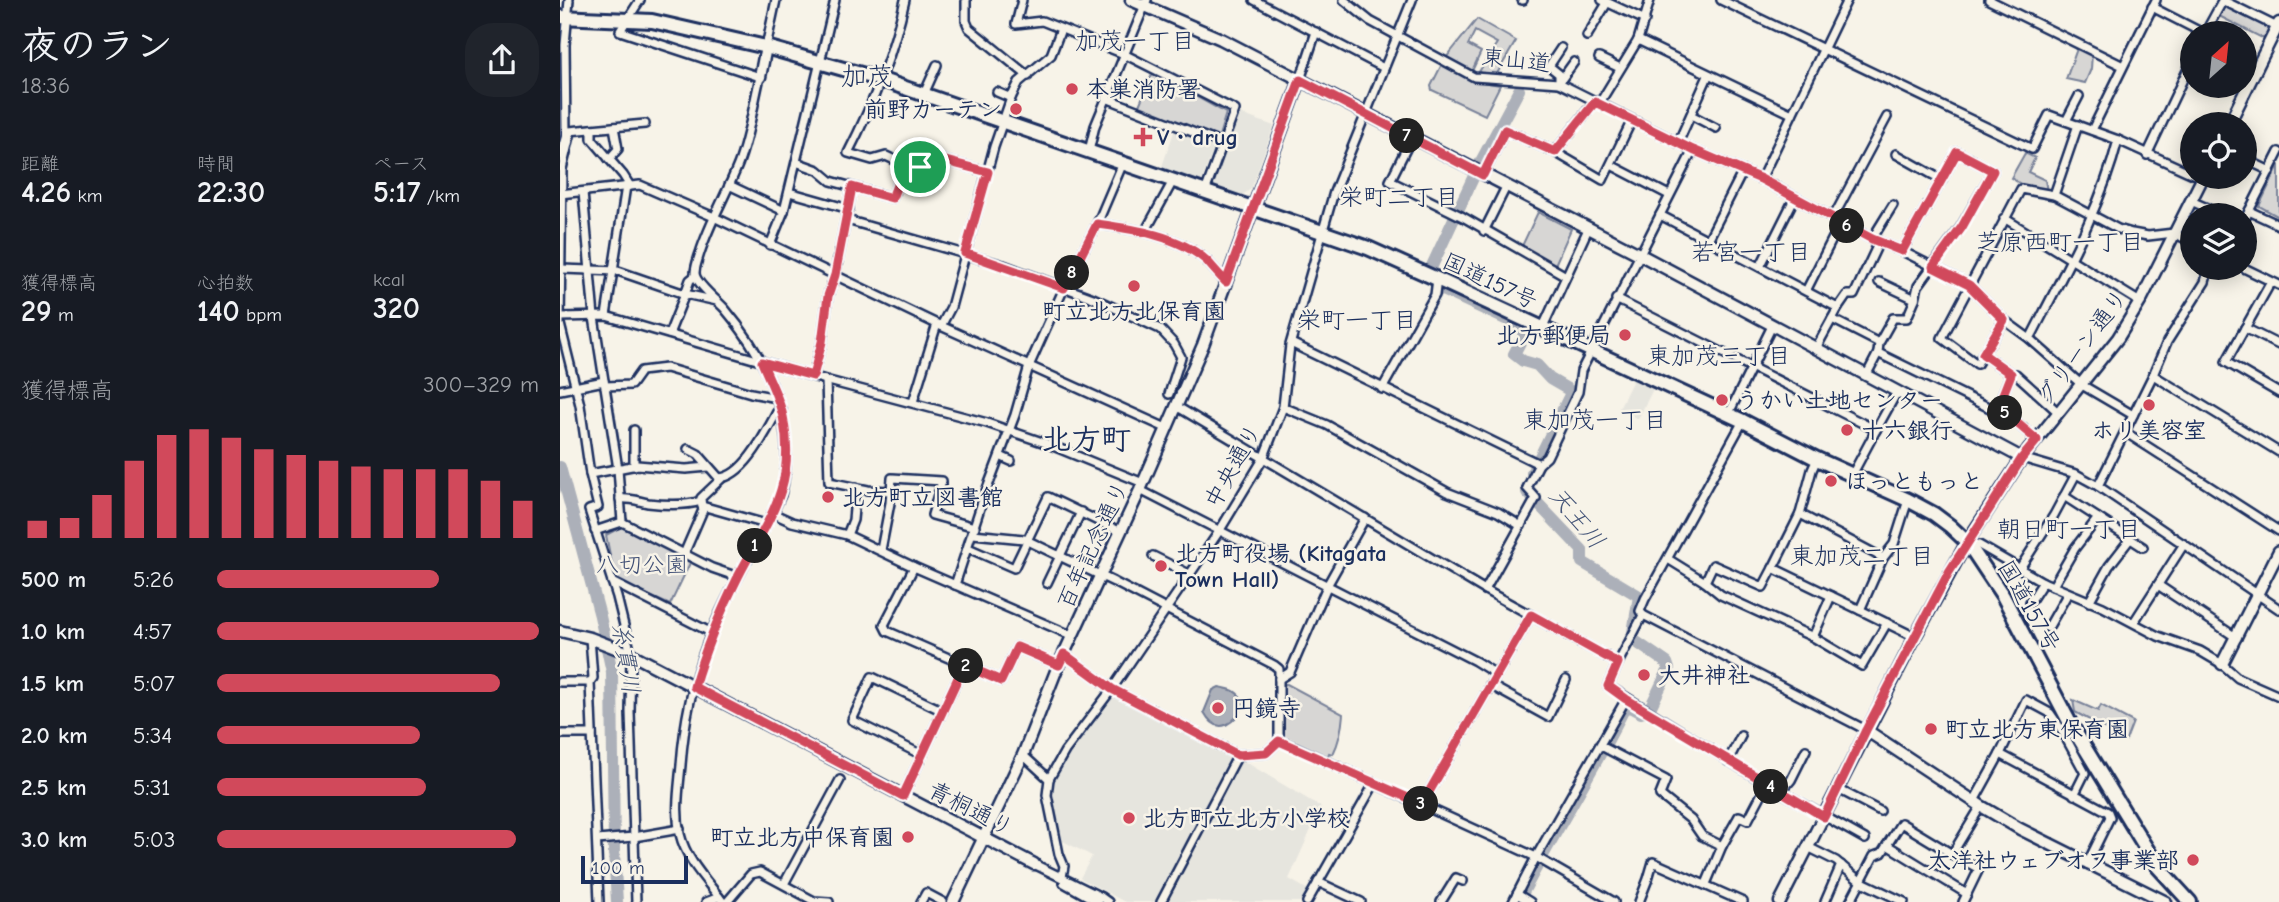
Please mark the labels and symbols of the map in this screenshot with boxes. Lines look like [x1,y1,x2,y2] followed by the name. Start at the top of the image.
[2180,21,2258,98] north arrow
[1075,27,1195,55] district label: 加茂一丁目
[1480,43,1552,77] street label: 東山道
[841,62,893,92] district label: 加茂
[1086,76,1201,103] place label: 本巣消防署
[1064,81,1080,97] marker: 本巣消防署
[864,96,1002,123] place label: 前野カーテン
[1008,101,1024,117] marker: 前野カーテン
[1390,118,1424,154] pin: 7
[1157,124,1238,151] place label: V・drug
[1135,129,1151,145] marker: V・drug
[890,137,950,197] pin
[1339,183,1459,211] district label: 栄町二丁目
[1830,208,1864,244] pin: 6
[1976,228,2144,256] district label: 芝原西町一丁目
[1691,238,1811,266] district label: 若宮一丁目
[1438,247,1542,315] street label: 国道157号
[1054,256,1090,290] pin: 8
[1126,278,1142,294] marker: 町立北方北保育園
[2031,284,2133,410] street label: グリーン通り
[1042,298,1226,325] place label: 町立北方北保育園
[1297,306,1417,334] district label: 栄町一丁目
[1496,322,1611,349] place label: 北方郵便局
[1617,327,1633,343] marker: 北方郵便局
[1647,342,1791,370] district label: 東加茂三丁目
[1736,387,1943,414] place label: うかい土地センター
[1714,392,1730,408] marker: うかい土地センター
[1988,396,2022,430] pin: 5
[2141,397,2157,413] marker: ホリ美容室
[1523,406,1667,434] district label: 東加茂一丁目
[1861,417,1953,444] place label: 十六銀行
[2092,417,2207,444] place label: ホリ美容室
[1199,419,1267,513] street label: 中央通り
[1041,422,1131,457] district label: 北方町
[1839,422,1855,438] marker: 十六銀行
[1845,468,1983,495] place label: ほっともっと
[1823,473,1839,489] marker: ほっともっと
[1052,477,1134,613] street label: 百年記念通り
[1543,481,1611,555] water label: 天王川
[842,484,1003,511] place label: 北方町立図書館
[820,489,836,505] marker: 北方町立図書館
[1997,515,2141,543] district label: 朝日町一丁目
[738,528,772,564] pin: 1
[1175,540,1387,593] place label: 北方町役場 (Kitagata Town Hall)
[1790,542,1934,570] district label: 東加茂二丁目
[596,551,688,578] park label: 八切公園
[1992,555,2066,657] street label: 国道157号
[1153,558,1169,574] marker: 北方町役場 (Kitagata Town Hall)
[607,620,645,696] water label: 糸貫川
[948,648,984,684] pin: 2
[1658,662,1750,689] place label: 大井神社
[1636,667,1652,683] marker: 大井神社
[1232,695,1301,722] place label: 円鏡寺
[1210,700,1226,716] marker: 円鏡寺
[1945,716,2129,743] place label: 町立北方東保育園
[1923,721,1939,737] marker: 町立北方東保育園
[1754,770,1788,804] pin: 4
[924,776,1018,842] street label: 青桐通り
[1404,786,1438,822] pin: 3
[1143,805,1350,832] place label: 北方町立北方小学校
[1121,810,1137,826] marker: 北方町立北方小学校
[710,824,894,851] place label: 町立北方中保育園
[900,829,916,845] marker: 町立北方中保育園
[1928,847,2179,874] place label: 太洋社ウェブオフ事業部
[2185,852,2201,868] marker: 太洋社ウェブオフ事業部
[581,853,688,885] scale bar

